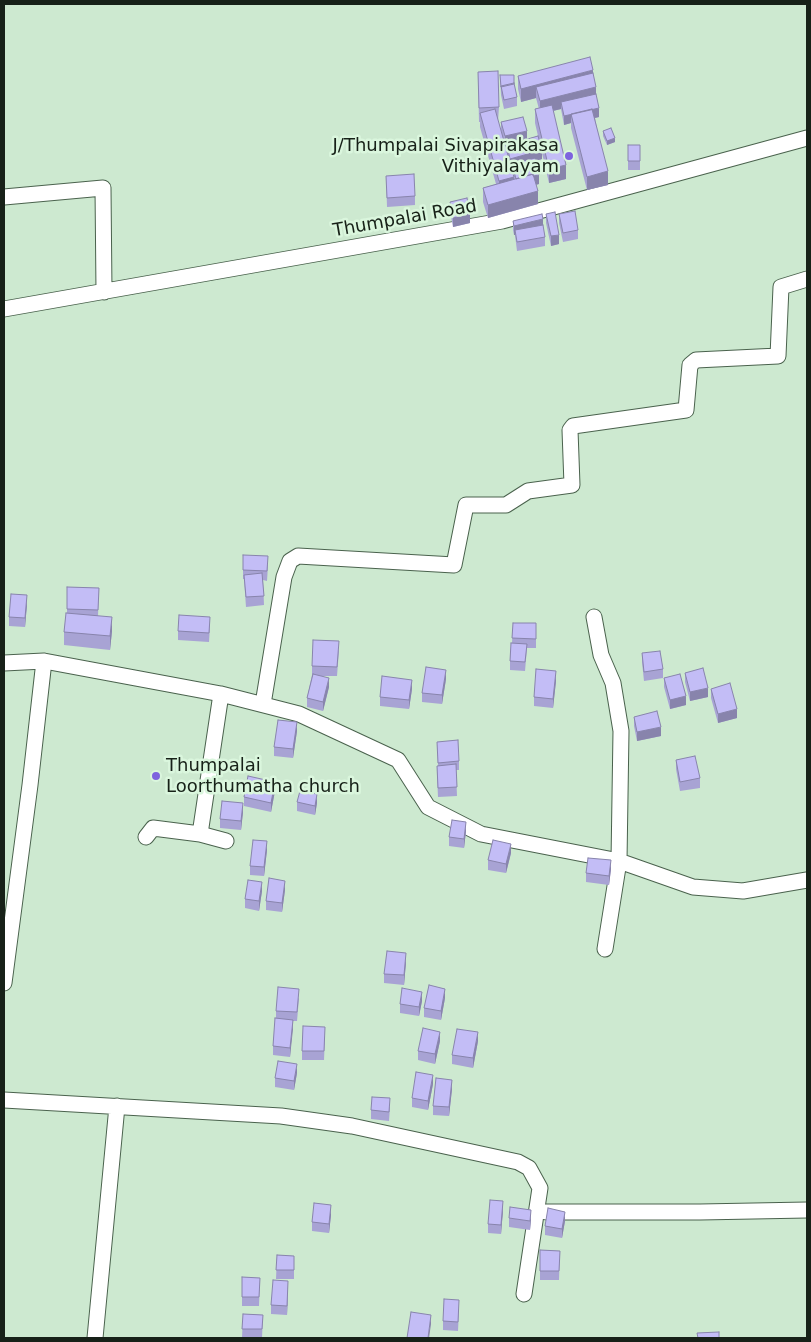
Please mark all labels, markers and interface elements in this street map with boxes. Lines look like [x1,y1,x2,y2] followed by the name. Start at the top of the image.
[333,135,559,178] place label: J/Thumpalai Sivapirakasa Vithiyalayam
[563,150,575,162] marker: J/Thumpalai Sivapirakasa Vithiyalayam
[331,196,479,242] street label: Thumpalai Road
[166,755,360,798] place label: Thumpalai Loorthumatha church
[150,770,162,782] marker: Thumpalai Loorthumatha church

